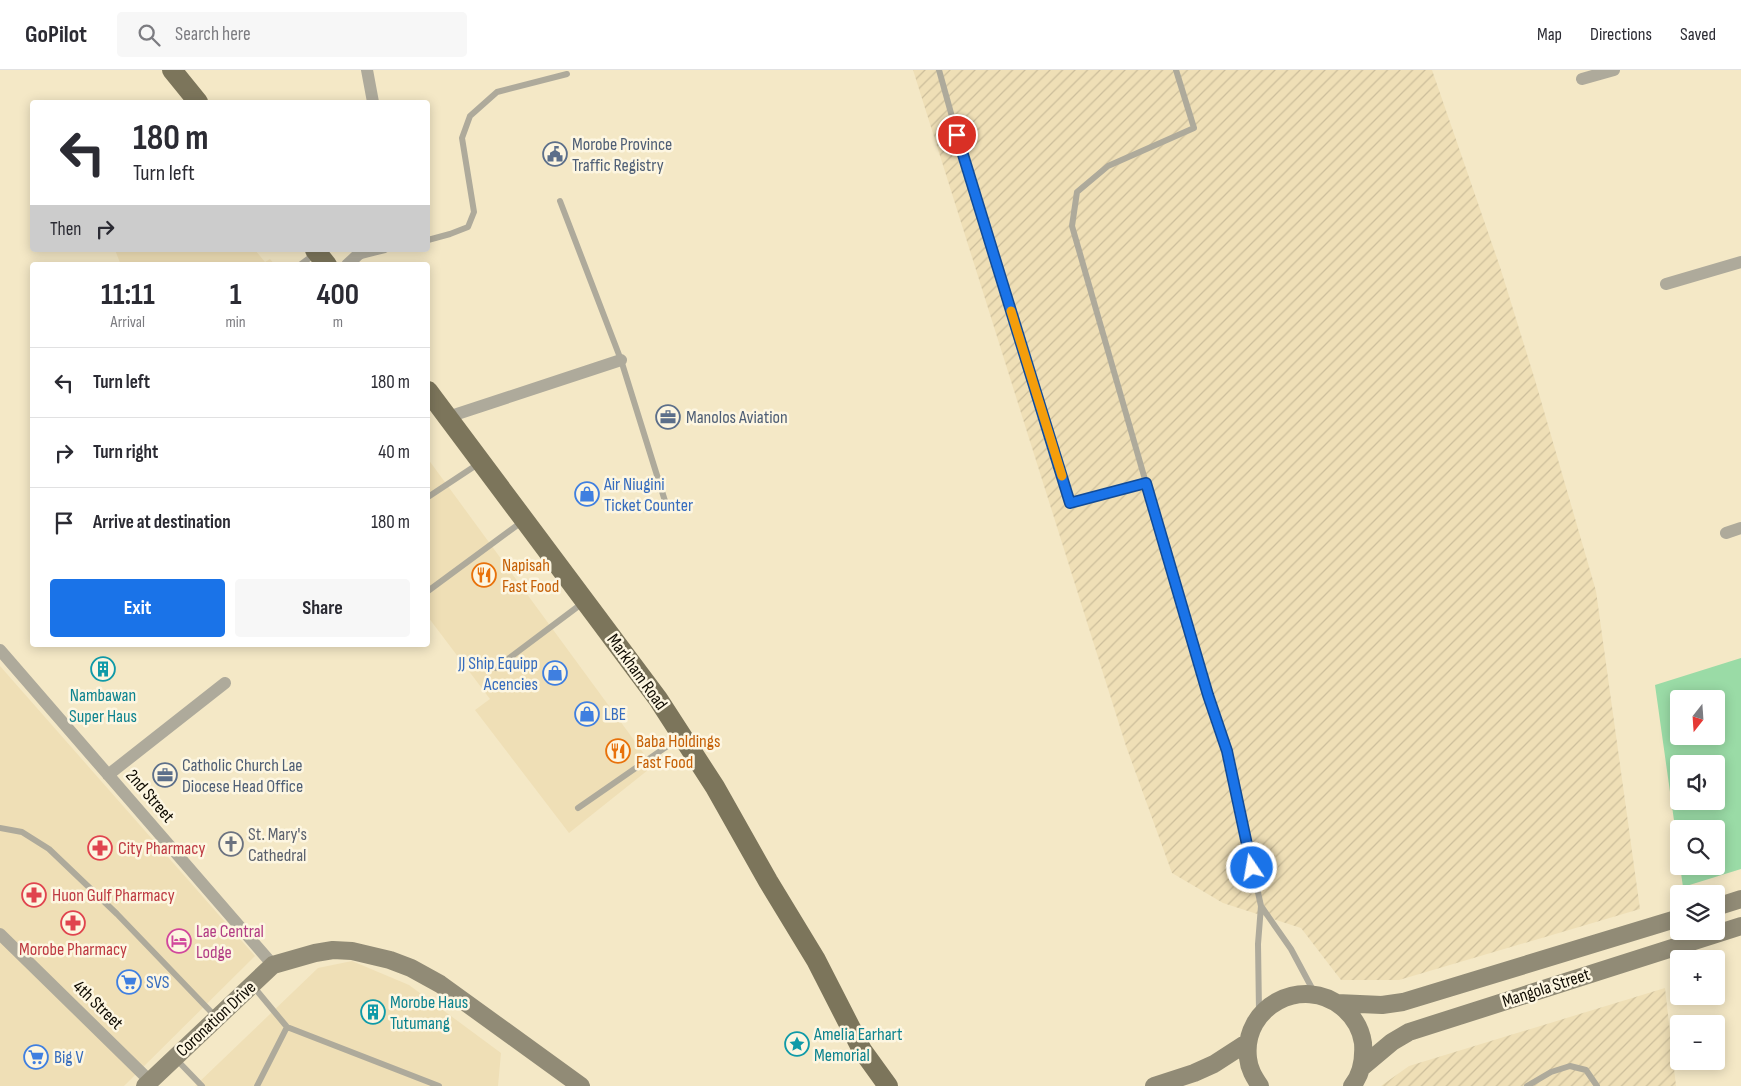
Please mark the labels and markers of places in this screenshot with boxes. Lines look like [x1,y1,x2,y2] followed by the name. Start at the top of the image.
[936,114,978,156] pin
[572,134,672,176] place label: Morobe Province Traffic Registry
[542,141,568,167] public building icon: Morobe Province Traffic Registry
[655,404,681,430] office icon: Manolos Aviation
[686,407,788,428] place label: Manolos Aviation
[603,474,693,516] place label: Air Niugini Ticket Counter
[574,481,600,507] shop icon: Air Niugini Ticket Counter
[502,555,559,597] place label: Napisah Fast Food
[471,562,497,588] restaurant icon: Napisah Fast Food
[457,653,538,695] place label: JJ Ship Equipp Acencies
[90,656,116,682] building icon: Nambawan Super Haus
[542,660,568,686] shop icon: JJ Ship Equipp Acencies
[69,685,137,727] place label: Nambawan Super Haus
[574,701,600,727] shop icon: LBE
[604,704,626,725] place label: LBE
[636,731,720,773] place label: Baba Holdings Fast Food
[605,738,631,764] restaurant icon: Baba Holdings Fast Food
[182,755,303,797] place label: Catholic Church Lae Diocese Head Office
[152,762,178,788] office icon: Catholic Church Lae Diocese Head Office
[248,824,307,866] place label: St. Mary's Cathedral
[218,831,244,857] church icon: St. Mary's Cathedral
[87,835,113,861] pharmacy icon: City Pharmacy
[118,838,205,859] place label: City Pharmacy
[21,882,47,908] pharmacy icon: Huon Gulf Pharmacy
[52,885,175,906] place label: Huon Gulf Pharmacy
[60,910,86,936] pharmacy icon: Morobe Pharmacy
[196,921,264,963] place label: Lae Central Lodge
[166,928,192,954] hotel icon: Lae Central Lodge
[19,939,127,960] place label: Morobe Pharmacy
[116,969,142,995] supermarket icon: SVS
[146,972,170,993] place label: SVS
[390,992,468,1034] place label: Morobe Haus Tutumang
[360,999,386,1025] building icon: Morobe Haus Tutumang
[813,1024,903,1066] place label: Amelia Earhart Memorial
[784,1031,810,1057] place icon: Amelia Earhart Memorial
[23,1044,49,1070] supermarket icon: Big V
[54,1047,84,1068] place label: Big V

